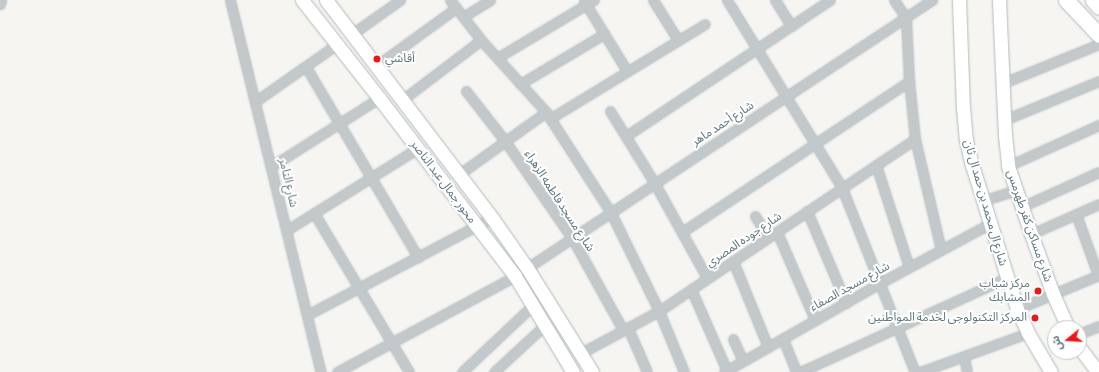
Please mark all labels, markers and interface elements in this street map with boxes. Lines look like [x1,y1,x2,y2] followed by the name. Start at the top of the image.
[385,52,415,66] place label: أقاشي
[372,54,382,64] marker: أقاشي
[689,99,757,149] street label: شارع أحمد ماهر
[407,138,479,226] street label: محور جمال عبد الناصر
[960,138,1010,268] street label: شارع ال محمد بن حمد ال ثان
[521,148,597,254] street label: شارع مسجد فاطمه الزهراء
[275,157,301,209] street label: شارع التامر
[1003,168,1055,284] street label: شارع مساكن كفر طهرمس
[703,209,785,271] street label: شارع جوده المصري
[808,259,892,315] street label: شارع مسجد الصفاء
[979,277,1030,305] place label: مركز شباب المشابك
[1033,286,1043,296] marker: مركز شباب المشابك
[868,311,1027,325] place label: المركز التكنولوجى لخدمة المواطنين
[1030,313,1040,323] marker: المركز التكنولوجى لخدمة المواطنين
[1047,320,1087,360] north arrow
[1049,334,1065,352] text: ش

